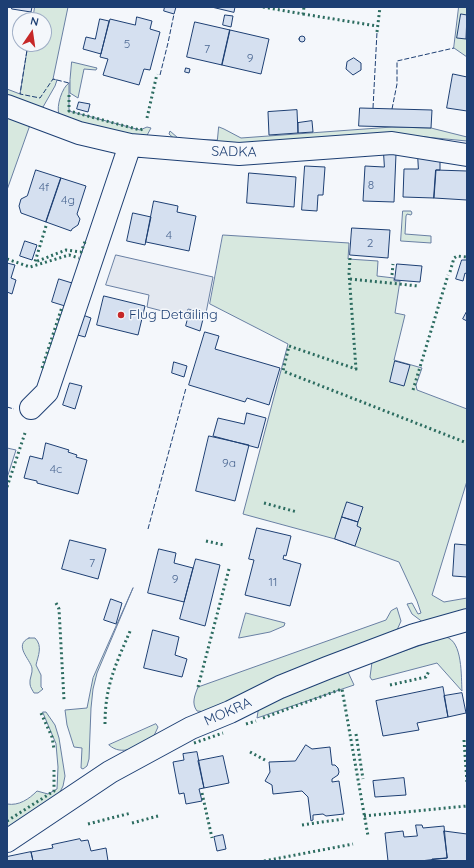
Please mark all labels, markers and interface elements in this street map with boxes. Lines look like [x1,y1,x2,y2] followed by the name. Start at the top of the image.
[12,12,52,52] north arrow
[29,14,40,29] text: N
[124,37,130,51] house number: 5
[204,42,210,56] house number: 7
[247,51,253,65] house number: 9
[211,143,257,161] street label: SADKA
[368,178,374,192] house number: 8
[39,180,49,194] house number: 4f
[61,193,75,207] house number: 4g
[166,228,172,242] house number: 4
[367,236,373,250] house number: 2
[129,307,218,323] place label: Flug Detailing
[116,310,126,320] marker: Flug Detailing
[222,456,236,470] house number: 9a
[50,462,62,476] house number: 4c
[89,556,95,570] house number: 7
[172,572,178,586] house number: 9
[269,575,277,589] house number: 11
[202,694,254,730] street label: MOKRA

